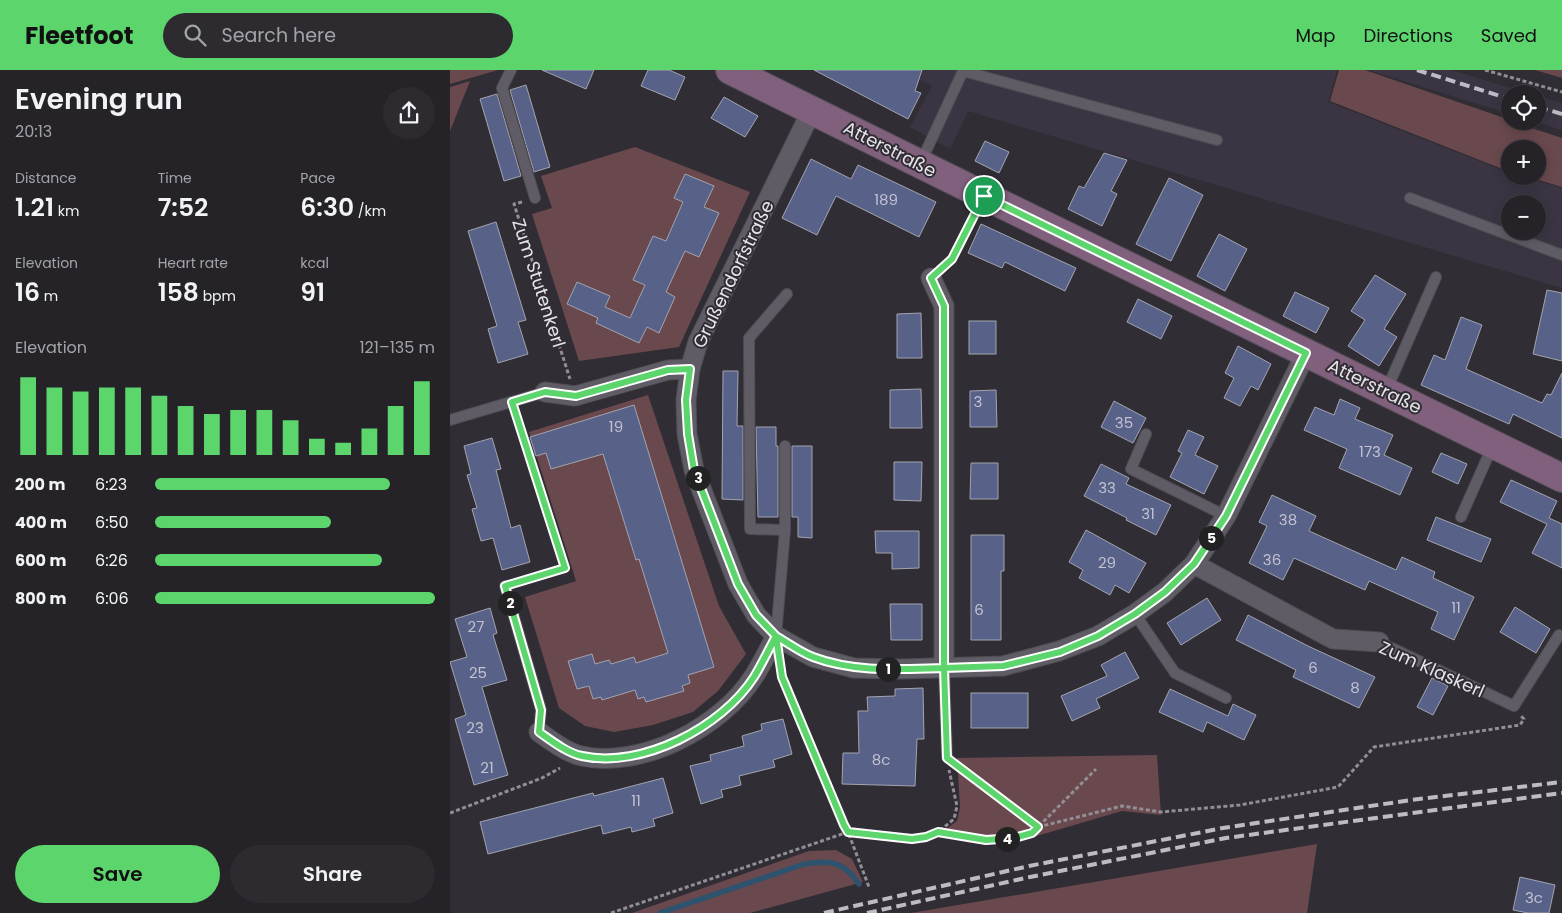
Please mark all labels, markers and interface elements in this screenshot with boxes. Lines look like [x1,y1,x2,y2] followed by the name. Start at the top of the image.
[163,13,513,58] search box
[25,19,133,52] text: Fleetfoot
[181,21,209,49] icon: search
[221,22,336,49] text: Search here
[1296,23,1335,48] text: Map
[1363,23,1453,48] text: Directions
[1481,23,1537,48] text: Saved
[15,80,183,119] text: Evening run
[1501,85,1546,240] map controls
[1501,85,1546,130] button: locate
[383,87,435,139] button: share
[839,115,941,183] street label: Atterstraße
[15,120,52,143] text: 20:13
[1501,140,1546,185] button: +
[15,168,76,188] text: Distance
[158,168,192,188] text: Time
[300,168,335,188] text: Pace
[963,175,1005,217] pin
[970,182,998,210] icon: arrive
[874,189,898,210] house number: 189
[15,190,54,225] text: 1.21
[158,190,208,225] text: 7:52
[300,190,354,225] text: 6:30
[1501,195,1546,240] button: −
[686,196,780,352] street label: Grußendorfstraße
[54,201,79,221] text: km
[354,201,386,221] text: /km
[506,215,572,351] street label: Zum Stutenkerl
[15,253,78,273] text: Elevation
[158,253,228,273] text: Heart rate
[300,253,329,273] text: kcal
[15,275,40,310] text: 16
[158,275,199,310] text: 158
[300,275,325,310] text: 91
[40,286,58,306] text: m
[199,286,236,306] text: bpm
[15,336,87,359] text: Elevation
[359,336,435,359] text: 121–135 m
[1324,353,1426,419] street label: Atterstraße
[974,391,982,412] house number: 3
[1115,412,1133,433] house number: 35
[609,416,623,437] house number: 19
[1359,441,1381,462] house number: 173
[686,466,710,490] pin: 3
[694,468,703,488] text: 3
[15,473,65,496] text: 200 m
[95,473,127,496] text: 6:23
[1098,477,1116,498] house number: 33
[1141,503,1155,524] house number: 31
[1279,509,1297,530] house number: 38
[15,511,67,534] text: 400 m
[95,511,129,534] text: 6:50
[1198,526,1224,550] pin: 5
[1207,528,1216,548] text: 5
[15,549,66,572] text: 600 m
[95,549,128,572] text: 6:26
[1263,549,1281,570] house number: 36
[1098,552,1116,573] house number: 29
[15,587,67,610] text: 800 m
[95,587,129,610] text: 6:06
[498,590,522,616] pin: 2
[507,593,515,613] text: 2
[1451,597,1461,618] house number: 11
[974,599,984,620] house number: 6
[468,616,484,637] house number: 27
[1375,635,1489,703] street label: Zum Klaskerl
[876,656,900,682] pin: 1
[1308,657,1318,678] house number: 6
[886,659,891,679] text: 1
[469,662,487,683] house number: 25
[1350,677,1360,698] house number: 8
[466,717,484,738] house number: 23
[872,749,890,770] house number: 8c
[480,757,494,778] house number: 21
[631,790,641,811] house number: 11
[994,826,1020,852] pin: 4
[1003,829,1012,849] text: 4
[15,845,220,903] button: Save
[230,845,435,903] button: Share
[1525,887,1543,908] house number: 3c

